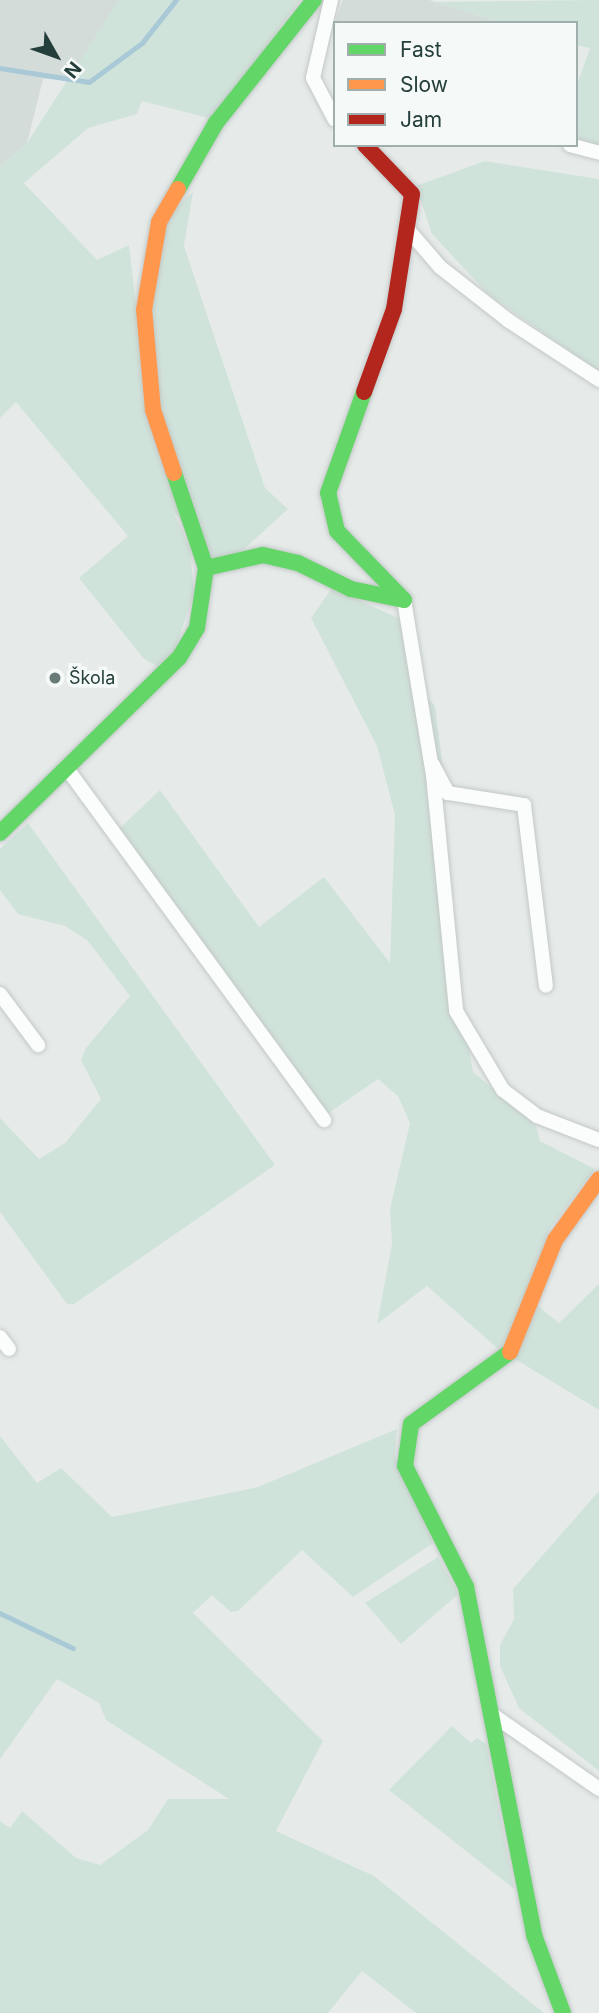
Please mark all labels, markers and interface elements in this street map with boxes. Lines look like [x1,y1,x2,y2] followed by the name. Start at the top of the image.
[21,21,91,91] north arrow
[333,21,578,147] legend
[400,37,442,62] text: Fast
[59,57,86,83] text: N
[400,72,448,97] text: Slow
[400,107,442,132] text: Jam
[69,667,115,689] place label: Škola
[47,670,63,686] marker: Škola

